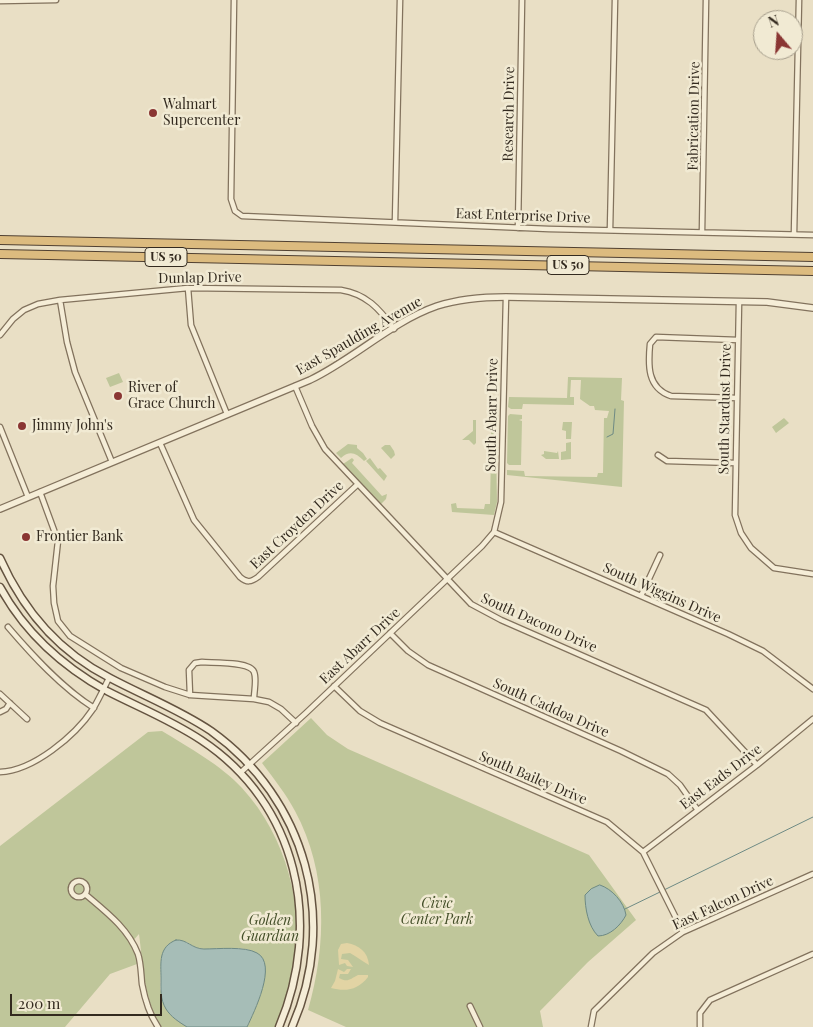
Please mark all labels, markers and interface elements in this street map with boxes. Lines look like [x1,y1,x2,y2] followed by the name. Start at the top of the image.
[753,10,803,60] north arrow
[766,11,781,32] text: N
[685,61,703,171] street label: Fabrication Drive
[500,66,518,162] street label: Research Drive
[163,97,240,130] place label: Walmart Supercenter
[147,107,159,119] marker: Walmart Supercenter
[455,205,591,227] street label: East Enterprise Drive
[145,248,187,266] road number: US 50
[547,256,589,274] road number: US 50
[158,269,242,287] street label: Dunlap Drive
[293,293,425,379] street label: East Spaulding Avenue
[715,344,735,474] street label: South Stardust Drive
[483,358,501,472] street label: South Abarr Drive
[128,380,215,412] place label: River of Grace Church
[112,390,124,402] marker: River of Grace Church
[32,418,113,434] place label: Jimmy John's
[16,420,28,432] marker: Jimmy John's
[247,477,347,573] street label: East Croyden Drive
[36,529,124,545] place label: Frontier Bank
[20,531,32,543] marker: Frontier Bank
[600,559,724,627] street label: South Wiggins Drive
[478,590,600,656] street label: South Dacono Drive
[316,604,404,688] street label: East Abarr Drive
[490,675,612,741] street label: South Caddoa Drive
[677,741,765,813] street label: East Eads Drive
[477,748,589,808] street label: South Bailey Drive
[670,872,776,934] street label: East Falcon Drive
[401,896,473,929] park label: Civic Center Park
[241,913,299,946] park label: Golden Guardian
[12,984,165,1016] scale bar
[18,993,60,1013] text: 200 m

